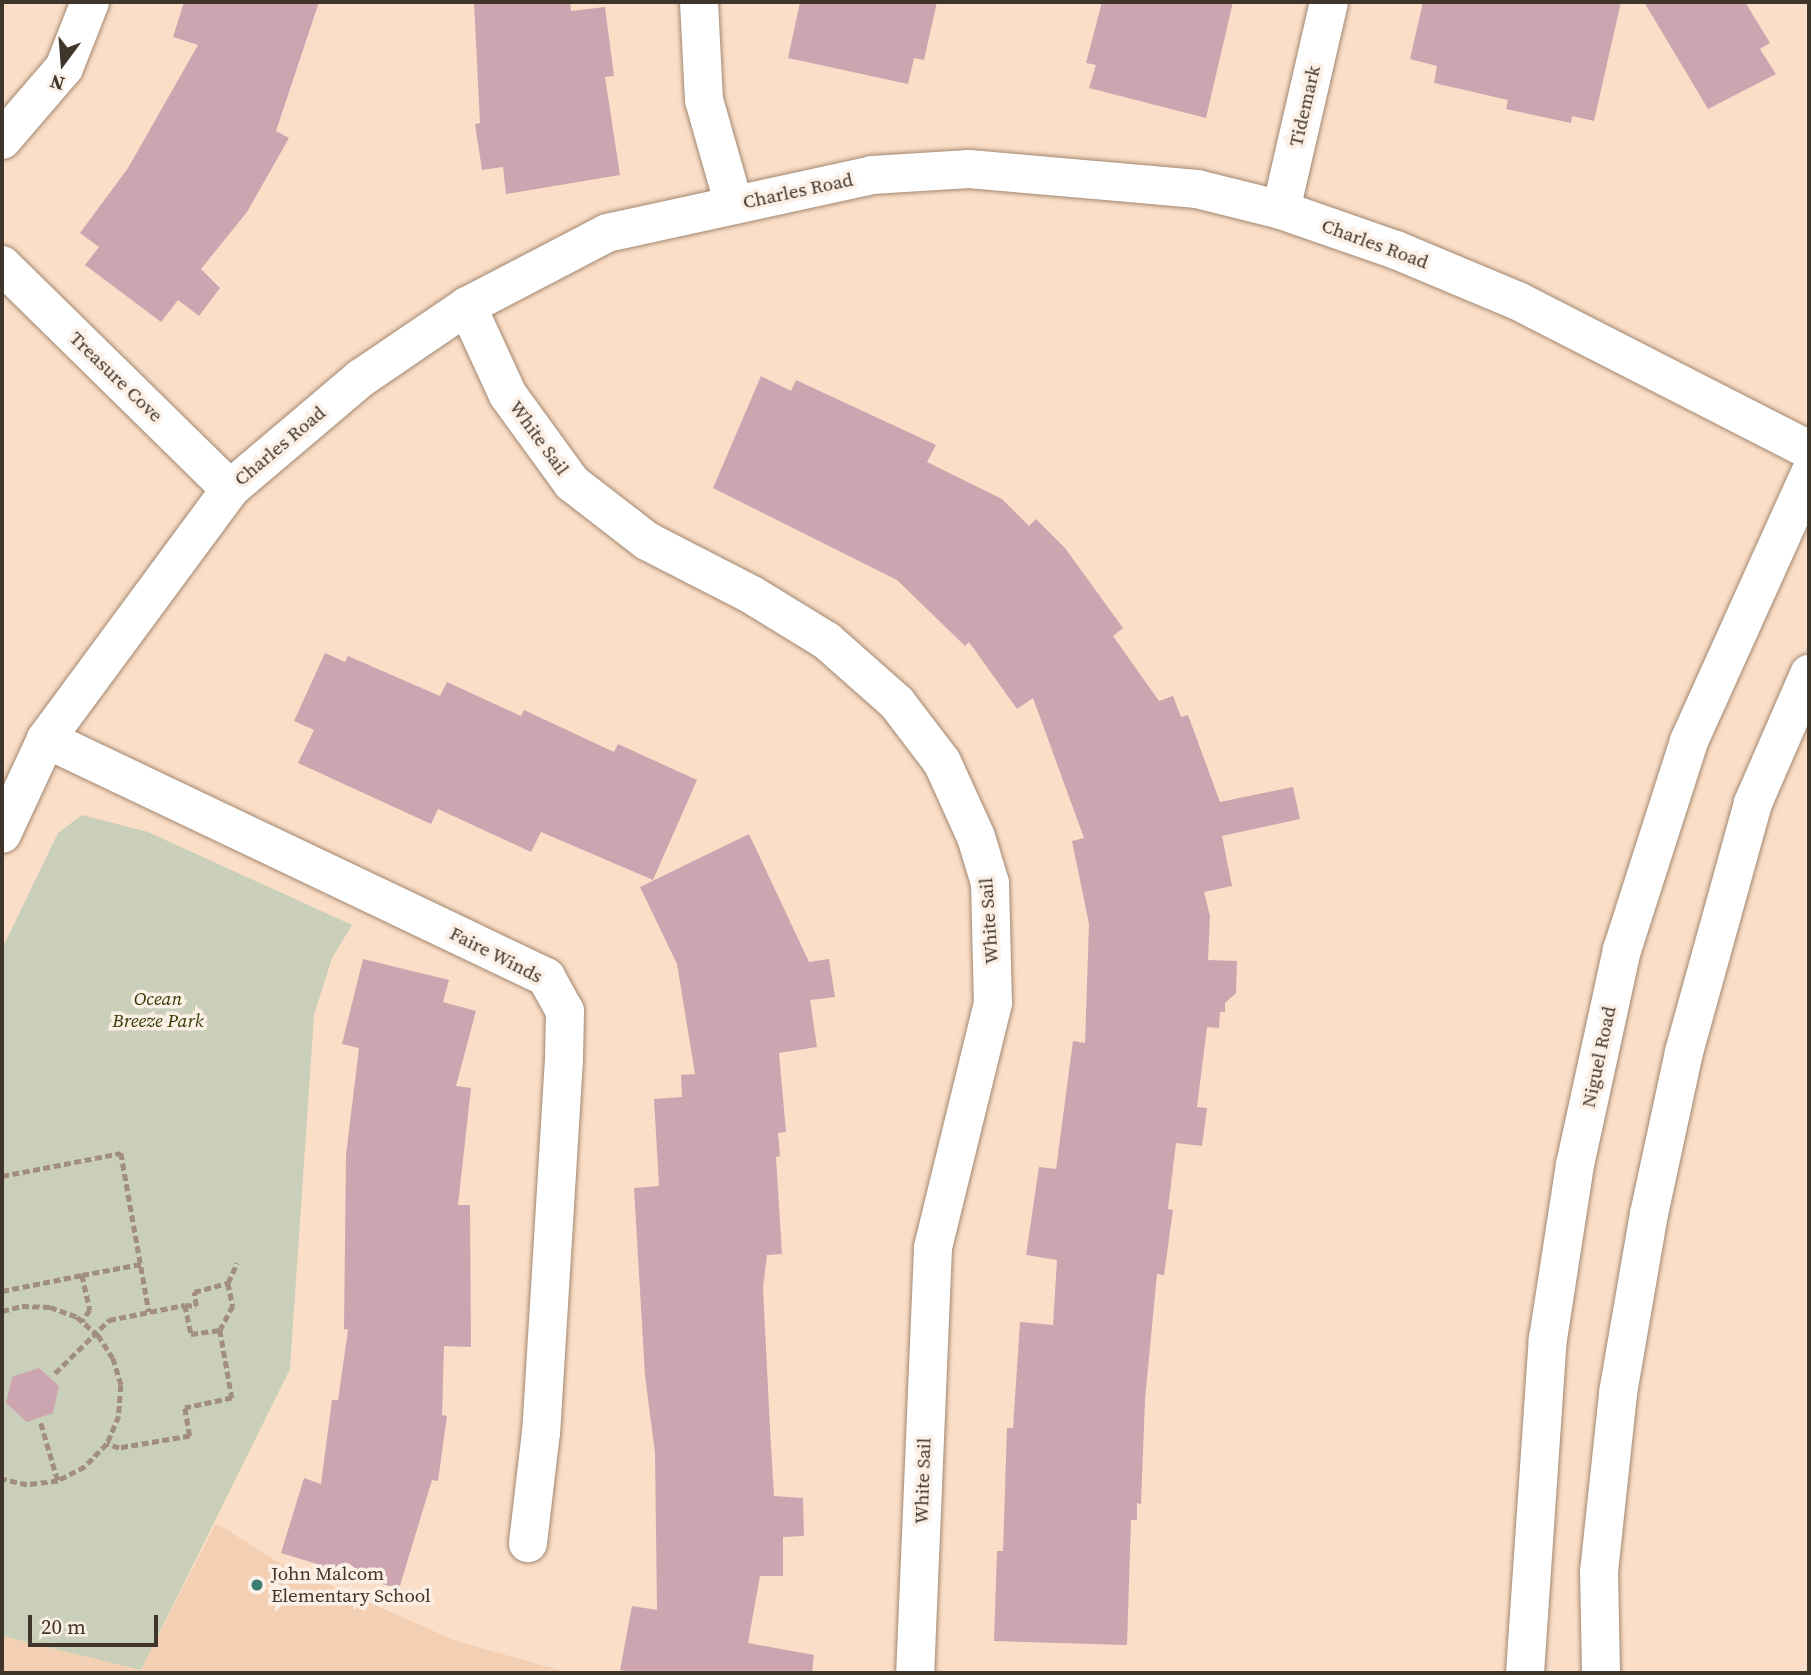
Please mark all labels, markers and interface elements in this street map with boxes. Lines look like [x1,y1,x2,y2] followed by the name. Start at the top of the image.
[28,28,98,98] north arrow
[1285,63,1325,149] street label: Tidemark
[47,69,67,98] text: N
[741,168,855,214] street label: Charles Road
[1319,214,1431,274] street label: Charles Road
[65,327,167,427] street label: Treasure Cove
[504,396,574,480] street label: White Sail
[230,401,330,491] street label: Charles Road
[975,877,1003,965] street label: White Sail
[446,922,546,988] street label: Faire Winds
[112,988,204,1032] park label: Ocean Breeze Park
[1577,1004,1621,1110] street label: Niguel Road
[910,1437,936,1525] street label: White Sail
[271,1563,431,1607] place label: John Malcom Elementary School
[249,1577,265,1593] marker: John Malcom Elementary School
[32,1602,161,1646] scale bar
[41,1612,86,1641] text: 20 m

